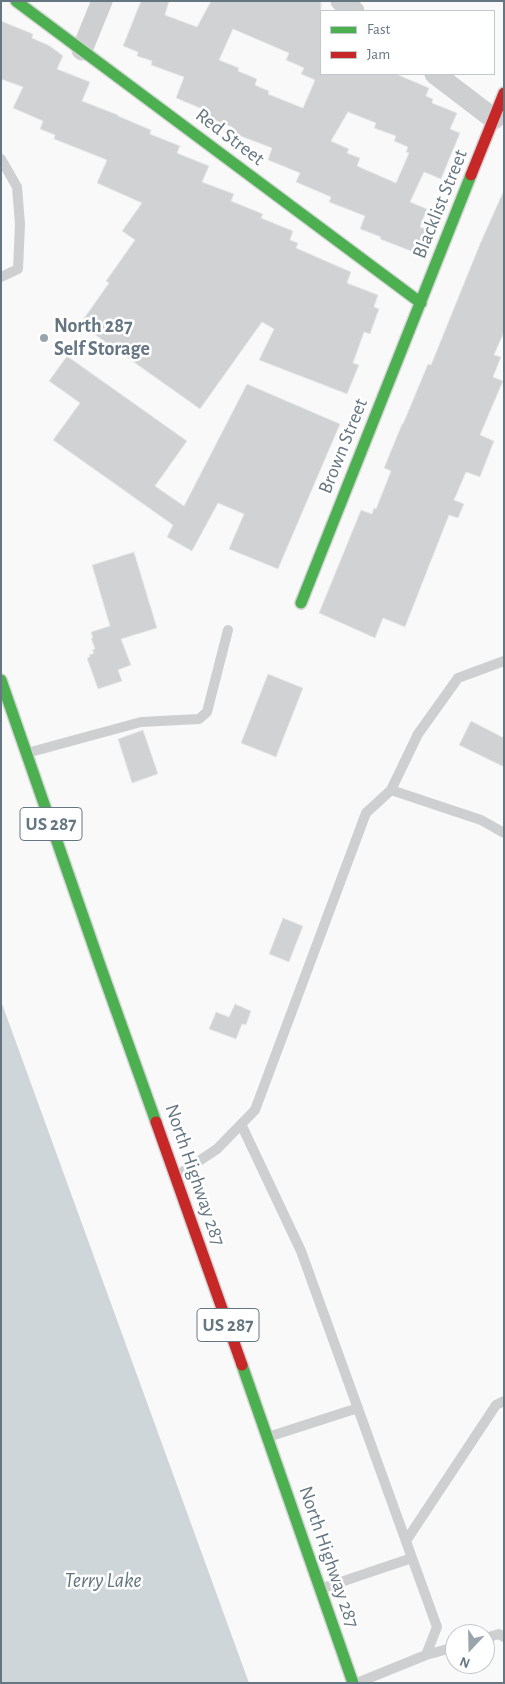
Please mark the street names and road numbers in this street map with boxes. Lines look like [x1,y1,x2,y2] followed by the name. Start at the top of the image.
[191,103,269,171] street label: Red Street
[407,146,473,262] street label: Blacklist Street
[313,395,373,497] street label: Brown Street
[20,808,82,841] road number: US 287
[159,1101,231,1249] street label: North Highway 287
[197,1308,259,1342] road number: US 287
[293,1483,365,1631] street label: North Highway 287

